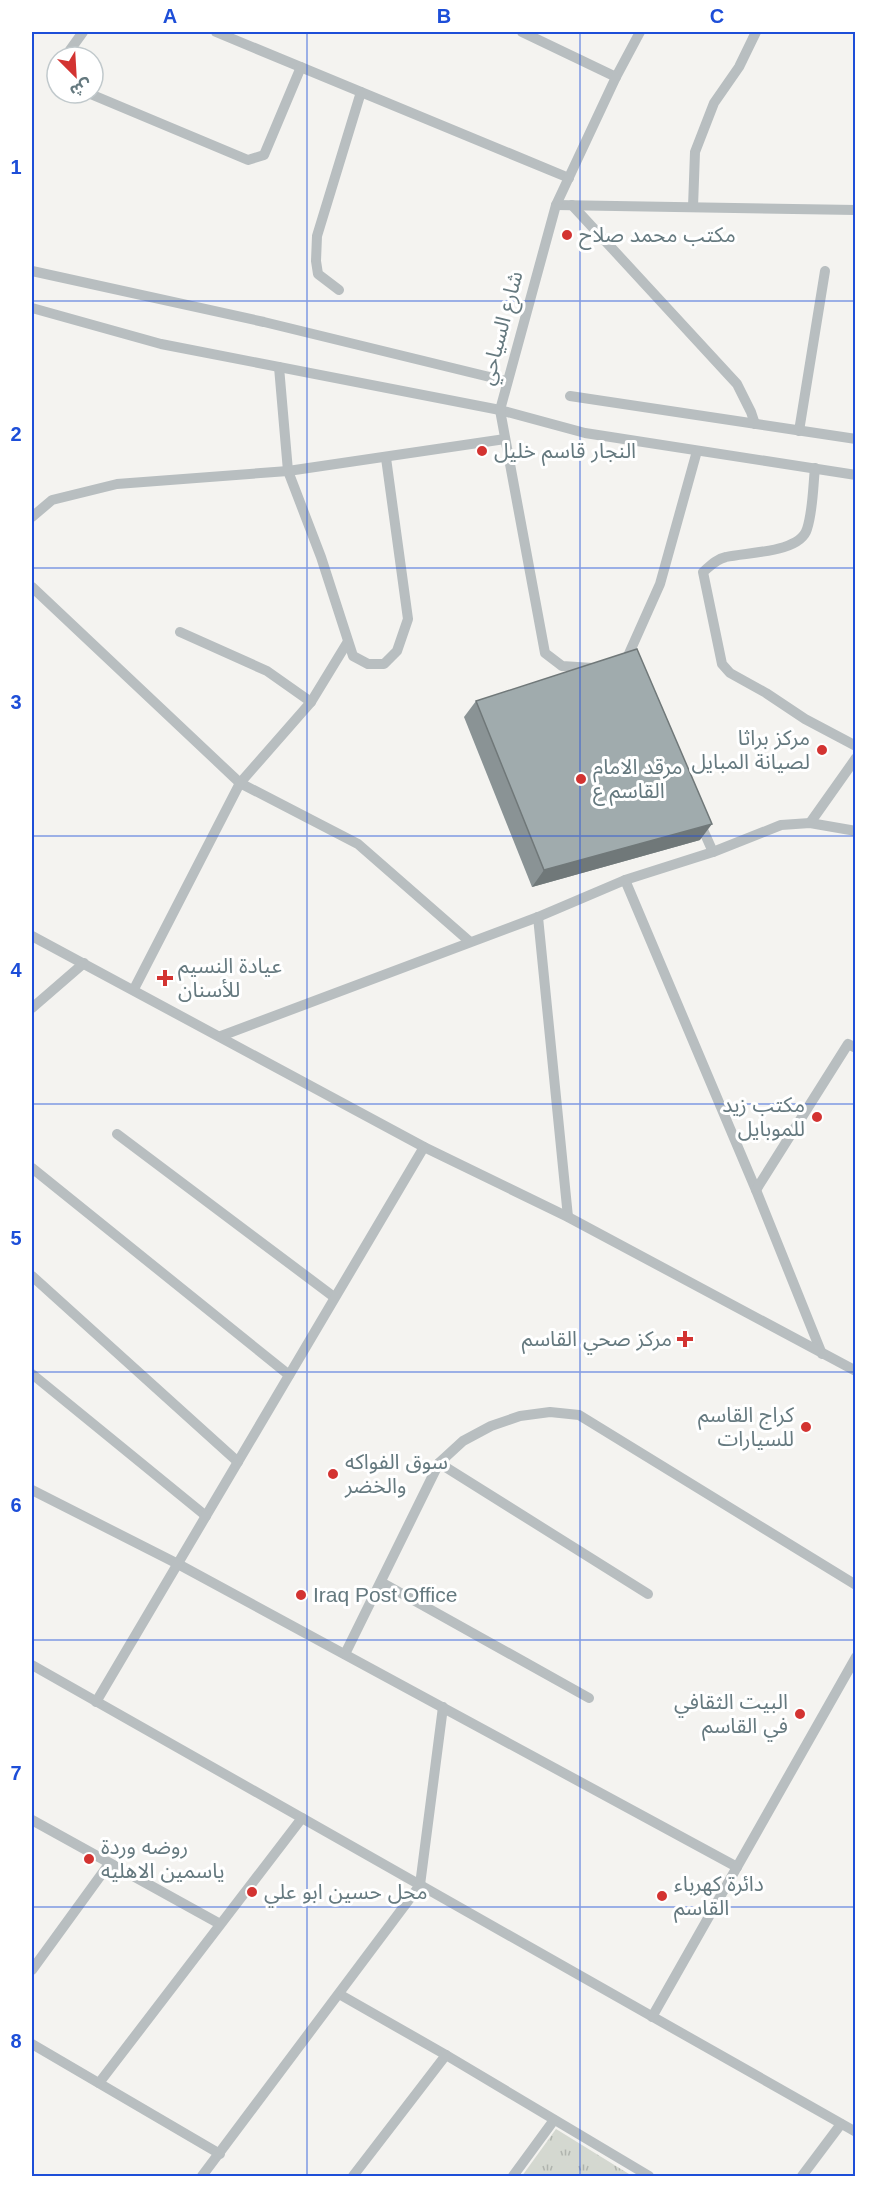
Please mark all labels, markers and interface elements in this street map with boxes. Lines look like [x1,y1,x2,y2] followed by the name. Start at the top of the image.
[163,5,177,27] text: A
[437,5,451,27] text: B
[710,5,724,27] text: C
[45,45,105,105] north arrow
[67,75,94,101] text: ش
[10,156,22,178] text: 1
[579,223,736,250] place label: مكتب محمد صلاح
[560,228,574,242] marker: مكتب محمد صلاح
[474,268,531,389] street label: شارع السياحي
[10,423,22,445] text: 2
[494,439,636,466] place label: النجار قاسم خليل
[475,444,489,458] marker: النجار قاسم خليل
[10,691,22,713] text: 3
[691,726,810,774] place label: مركز براثا لصيانة المبايل
[815,743,829,757] marker: مركز براثا لصيانة المبايل
[593,755,683,806] place label: مرقد الامام القاسم ع
[574,772,588,786] marker: مرقد الامام القاسم ع
[178,954,282,1002] place label: عيادة النسيم للأسنان
[10,959,22,981] text: 4
[156,969,174,987] marker: عيادة النسيم للأسنان
[722,1093,805,1141] place label: مكتب زيد للموبايل
[810,1110,824,1124] marker: مكتب زيد للموبايل
[10,1227,22,1249] text: 5
[522,1327,672,1355] place label: مركز صحي القاسم
[676,1330,694,1348] marker: مركز صحي القاسم
[698,1403,794,1451] place label: كراج القاسم للسيارات
[799,1420,813,1434] marker: كراج القاسم للسيارات
[344,1450,448,1498] place label: سوق الفواكه والخضر
[326,1467,340,1481] marker: سوق الفواكه والخضر
[10,1494,22,1516] text: 6
[313,1583,457,1606] place label: Iraq Post Office
[294,1588,308,1602] marker: Iraq Post Office
[674,1690,788,1742] place label: البيت الثقافي في القاسم
[793,1707,807,1721] marker: البيت الثقافي في القاسم
[10,1762,22,1784] text: 7
[101,1835,225,1883] place label: روضه وردة ياسمين الاهليه
[82,1852,96,1866] marker: روضه وردة ياسمين الاهليه
[674,1872,764,1923] place label: دائرة كهرباء القاسم
[264,1880,428,1908] place label: محل حسين ابو علي
[245,1885,259,1899] marker: محل حسين ابو علي
[655,1889,669,1903] marker: دائرة كهرباء القاسم
[10,2030,22,2052] text: 8

